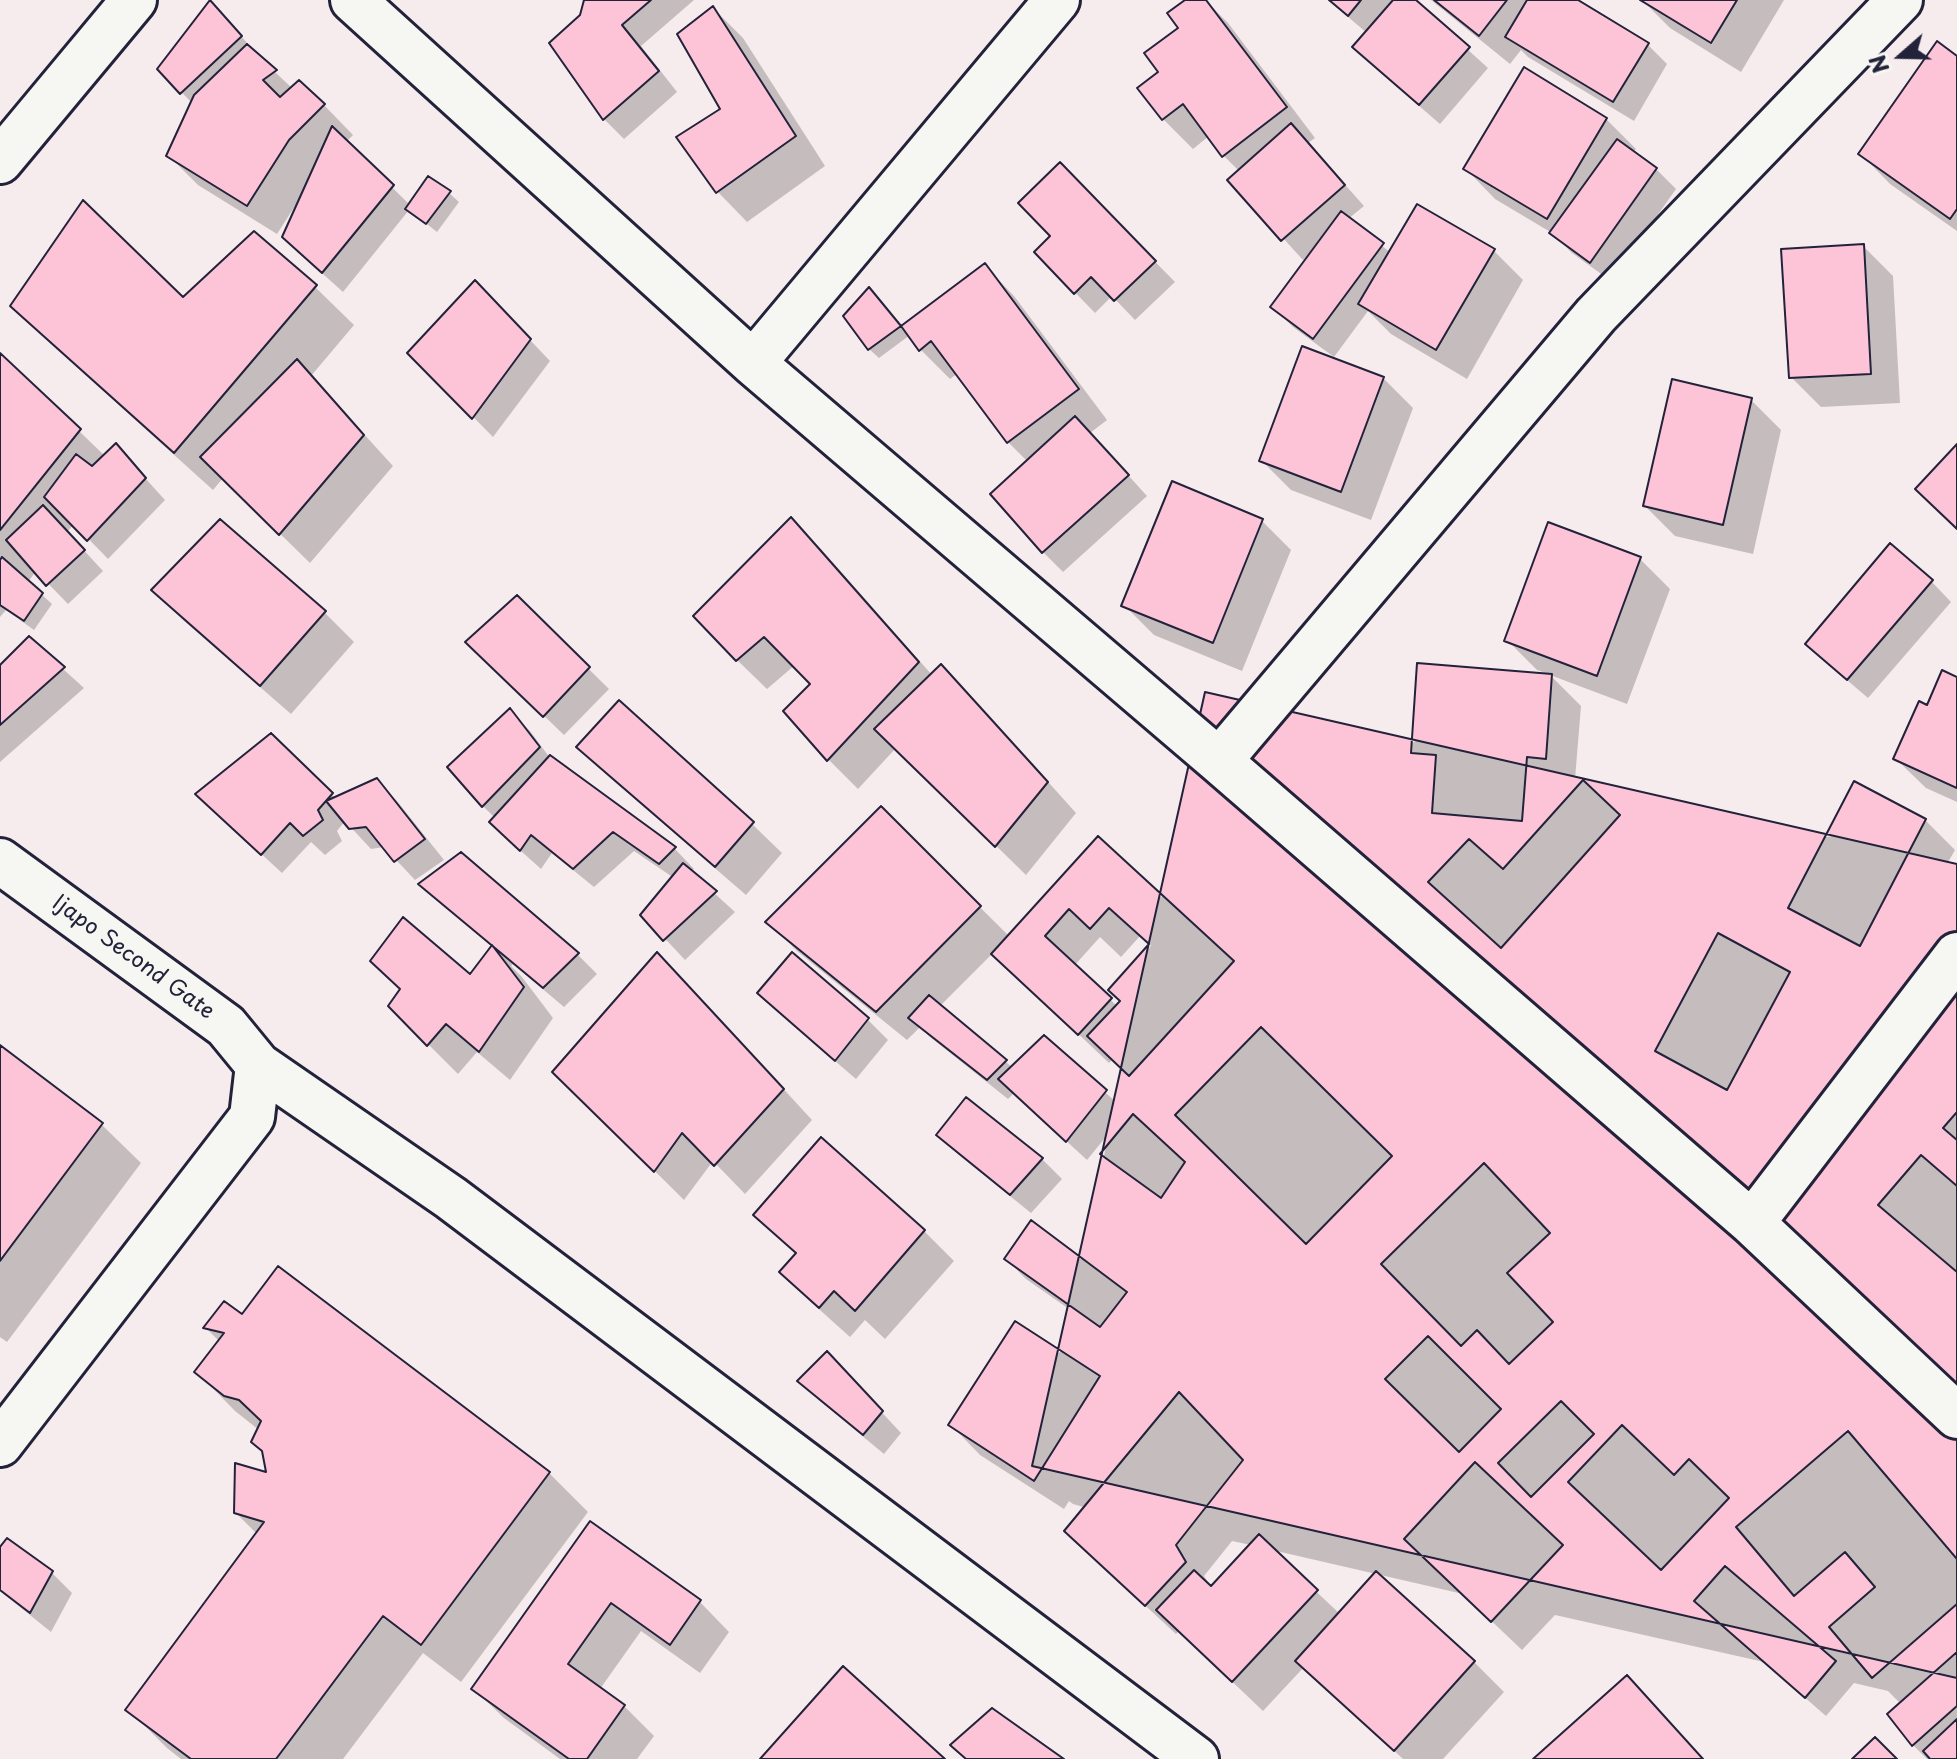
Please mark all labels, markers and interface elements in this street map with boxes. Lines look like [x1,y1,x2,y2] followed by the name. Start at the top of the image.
[1861,16,1941,96] north arrow
[1859,51,1896,78] text: N
[47,890,219,1026] street label: Ijapo Second Gate

